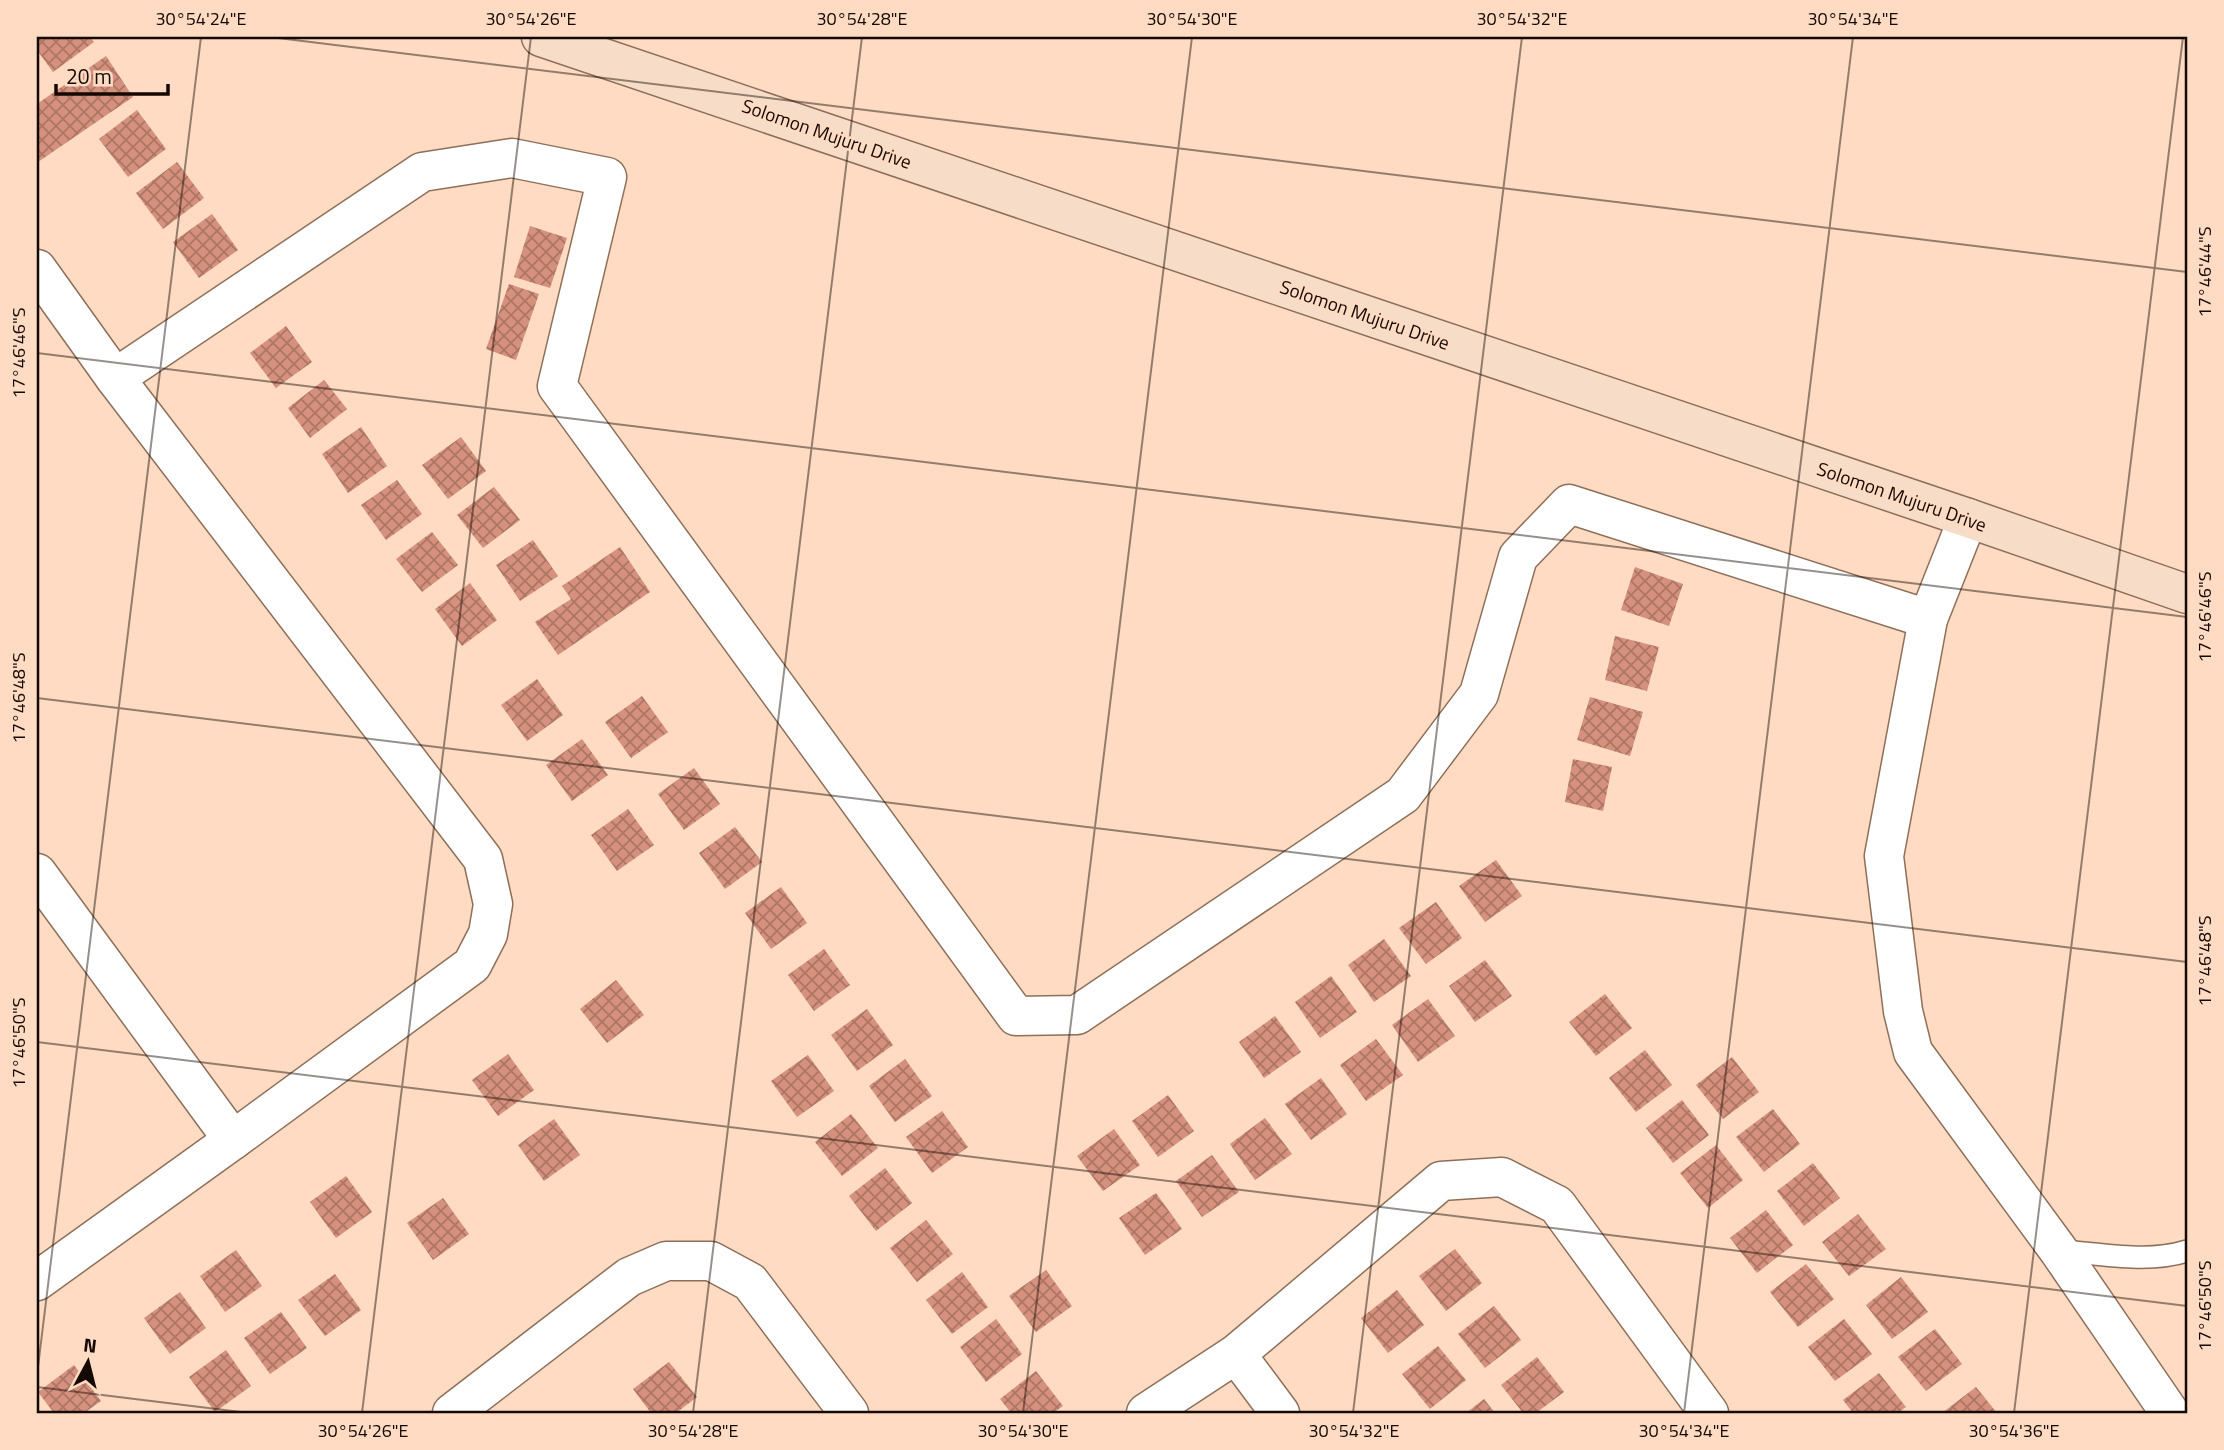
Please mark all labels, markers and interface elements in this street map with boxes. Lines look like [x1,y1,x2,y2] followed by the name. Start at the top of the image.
[156,5,247,32] text: 30°54'24"E
[486,5,577,32] text: 30°54'26"E
[817,5,908,32] text: 30°54'28"E
[1147,5,1238,32] text: 30°54'30"E
[1477,5,1568,32] text: 30°54'32"E
[1808,5,1899,32] text: 30°54'34"E
[56,52,168,96] scale bar
[66,60,112,92] text: 20 m
[738,90,916,176] street label: Solomon Mujuru Drive
[2191,227,2218,317] text: 17°46'44"S
[1276,271,1454,357] street label: Solomon Mujuru Drive
[5,308,32,398] text: 17°46'46"S
[1813,453,1991,539] street label: Solomon Mujuru Drive
[2191,572,2218,662] text: 17°46'46"S
[5,653,32,743] text: 17°46'48"S
[2191,916,2218,1006] text: 17°46'48"S
[5,998,32,1088] text: 17°46'50"S
[2191,1261,2218,1351] text: 17°46'50"S
[52,1328,122,1398] north arrow
[82,1329,98,1360] text: N
[318,1417,409,1444] text: 30°54'26"E
[648,1417,739,1444] text: 30°54'28"E
[978,1417,1069,1444] text: 30°54'30"E
[1309,1417,1400,1444] text: 30°54'32"E
[1639,1417,1730,1444] text: 30°54'34"E
[1969,1417,2060,1444] text: 30°54'36"E

